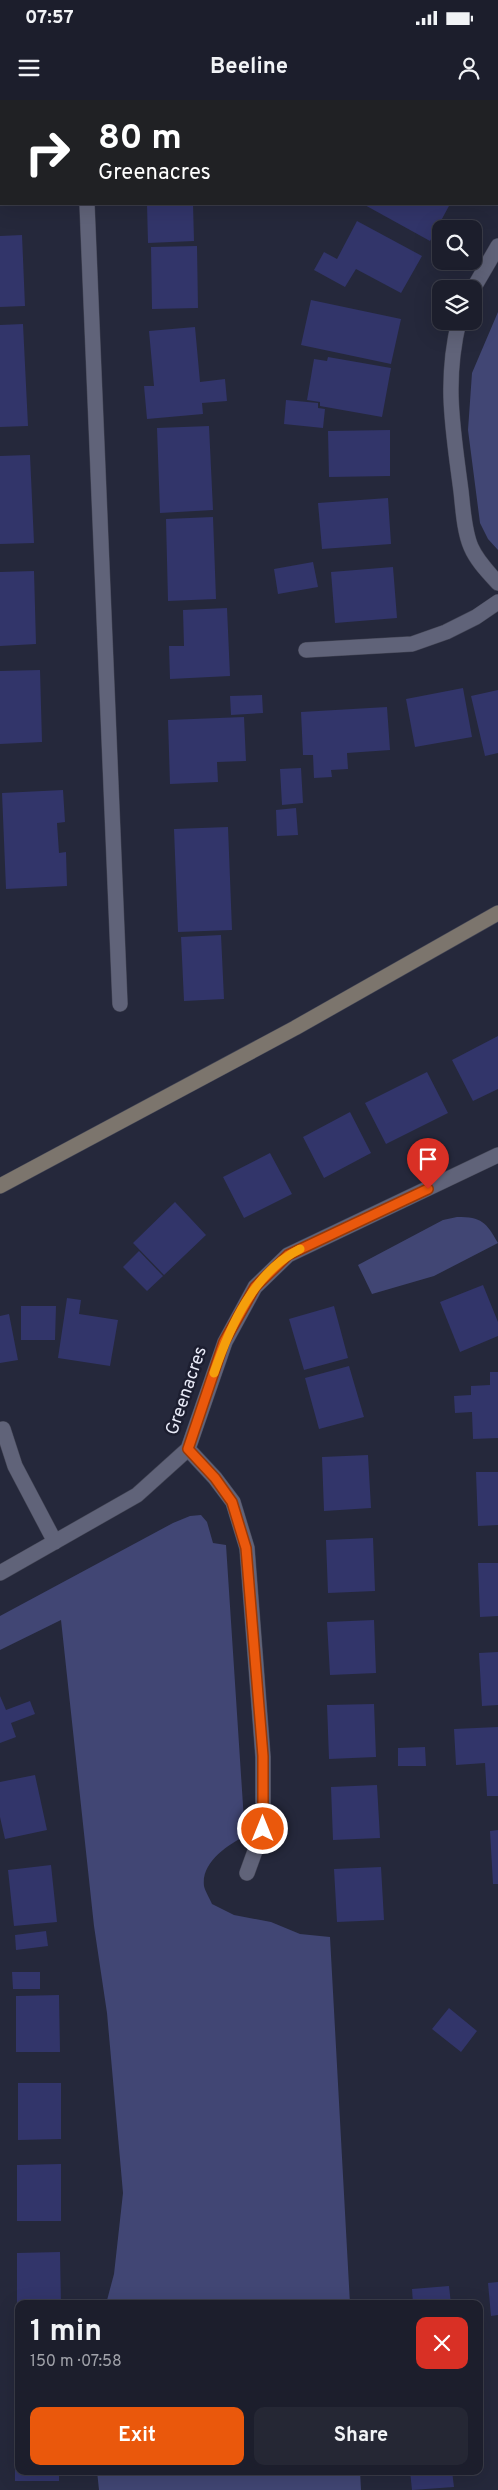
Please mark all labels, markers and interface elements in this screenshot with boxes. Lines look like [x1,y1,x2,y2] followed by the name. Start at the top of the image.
[25,6,74,30] text: 07:57
[15,54,43,82] icon: menu
[210,54,288,81] text: Beeline
[455,54,483,82] icon: person
[98,117,182,161] text: 80 m
[15,120,80,185] icon: right
[98,160,211,187] text: Greenacres
[432,220,482,330] map controls
[432,220,482,270] button: search
[432,280,482,330] button: layers
[407,1138,449,1189] pin
[414,1145,442,1173] icon: arrive
[161,1344,213,1438] street label: Greenacres
[236,1802,288,1854] position arrow
[30,2314,102,2351] text: 1 min
[416,2317,468,2369] button: close
[30,2352,122,2372] text: 150 m · 07:58
[30,2407,244,2465] button: Exit
[254,2407,468,2465] button: Share

